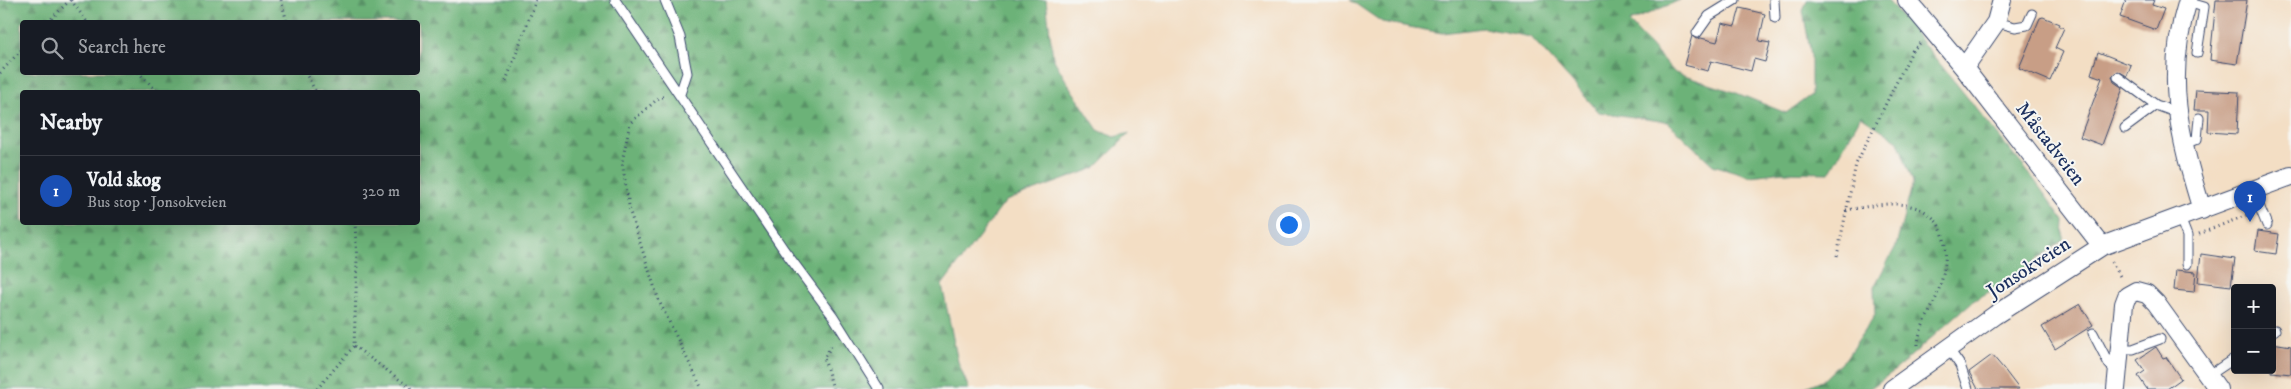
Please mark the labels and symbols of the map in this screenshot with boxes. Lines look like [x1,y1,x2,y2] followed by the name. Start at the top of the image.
[2010,97,2091,191] street label: Måstadveien
[2234,181,2266,222] pin: 1
[1276,212,1302,238] your location
[1981,231,2076,305] street label: Jonsokveien

